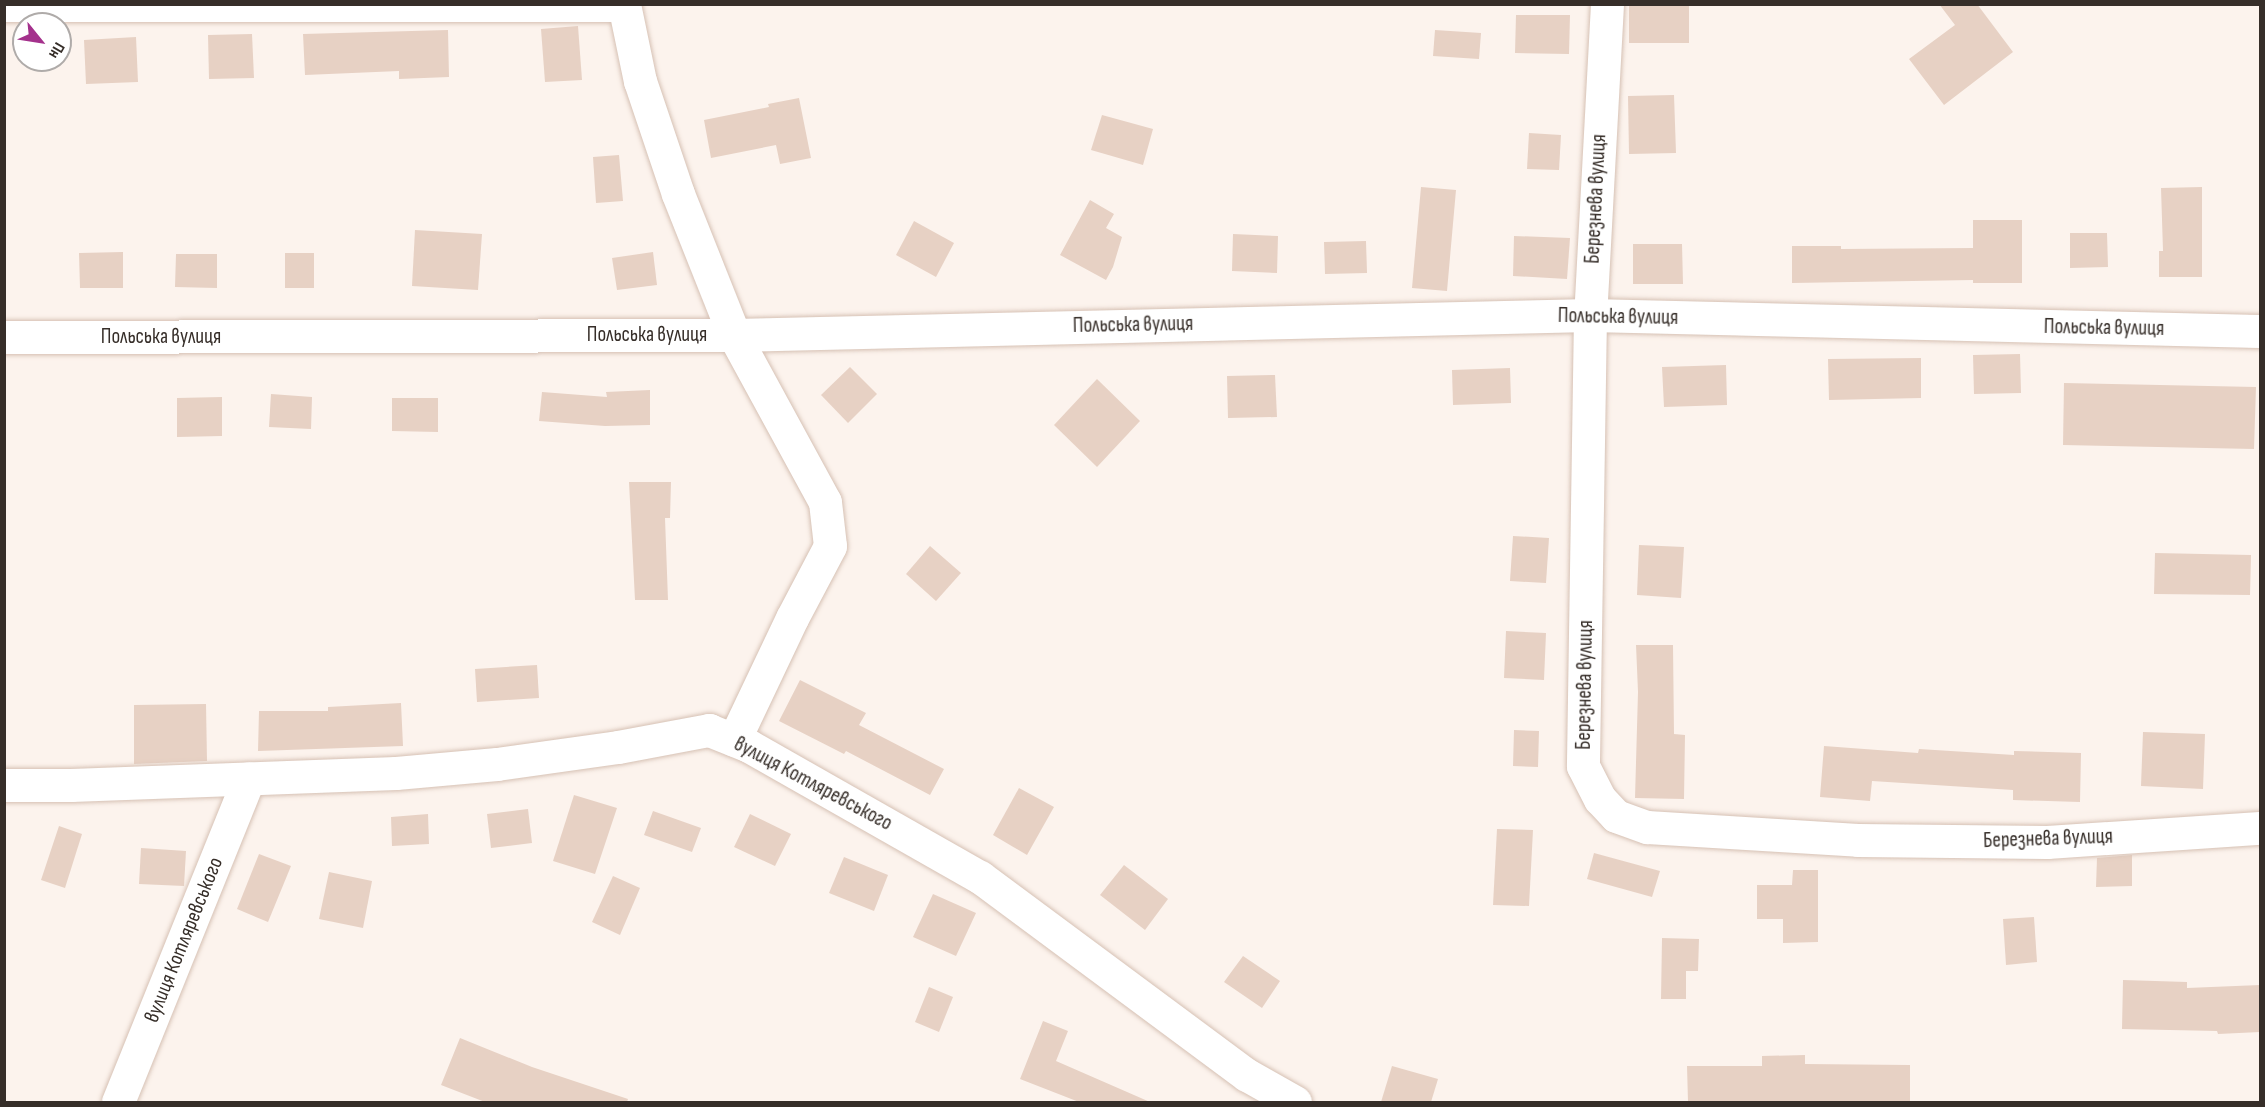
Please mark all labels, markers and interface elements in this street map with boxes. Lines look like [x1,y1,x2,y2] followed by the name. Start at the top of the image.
[12,12,72,72] north arrow
[44,39,68,62] text: Пн
[1580,134,1612,264] street label: Березнева вулиця
[1558,303,1678,331] street label: Польська вулиця
[1073,311,1193,339] street label: Польська вулиця
[2044,314,2164,342] street label: Польська вулиця
[587,322,707,348] street label: Польська вулиця
[101,324,221,350] street label: Польська вулиця
[1571,620,1599,750] street label: Березнева вулиця
[729,732,897,836] street label: вулиця Котляревського
[1983,824,2113,854] street label: Березнева вулиця
[139,854,229,1026] street label: вулиця Котляревського

